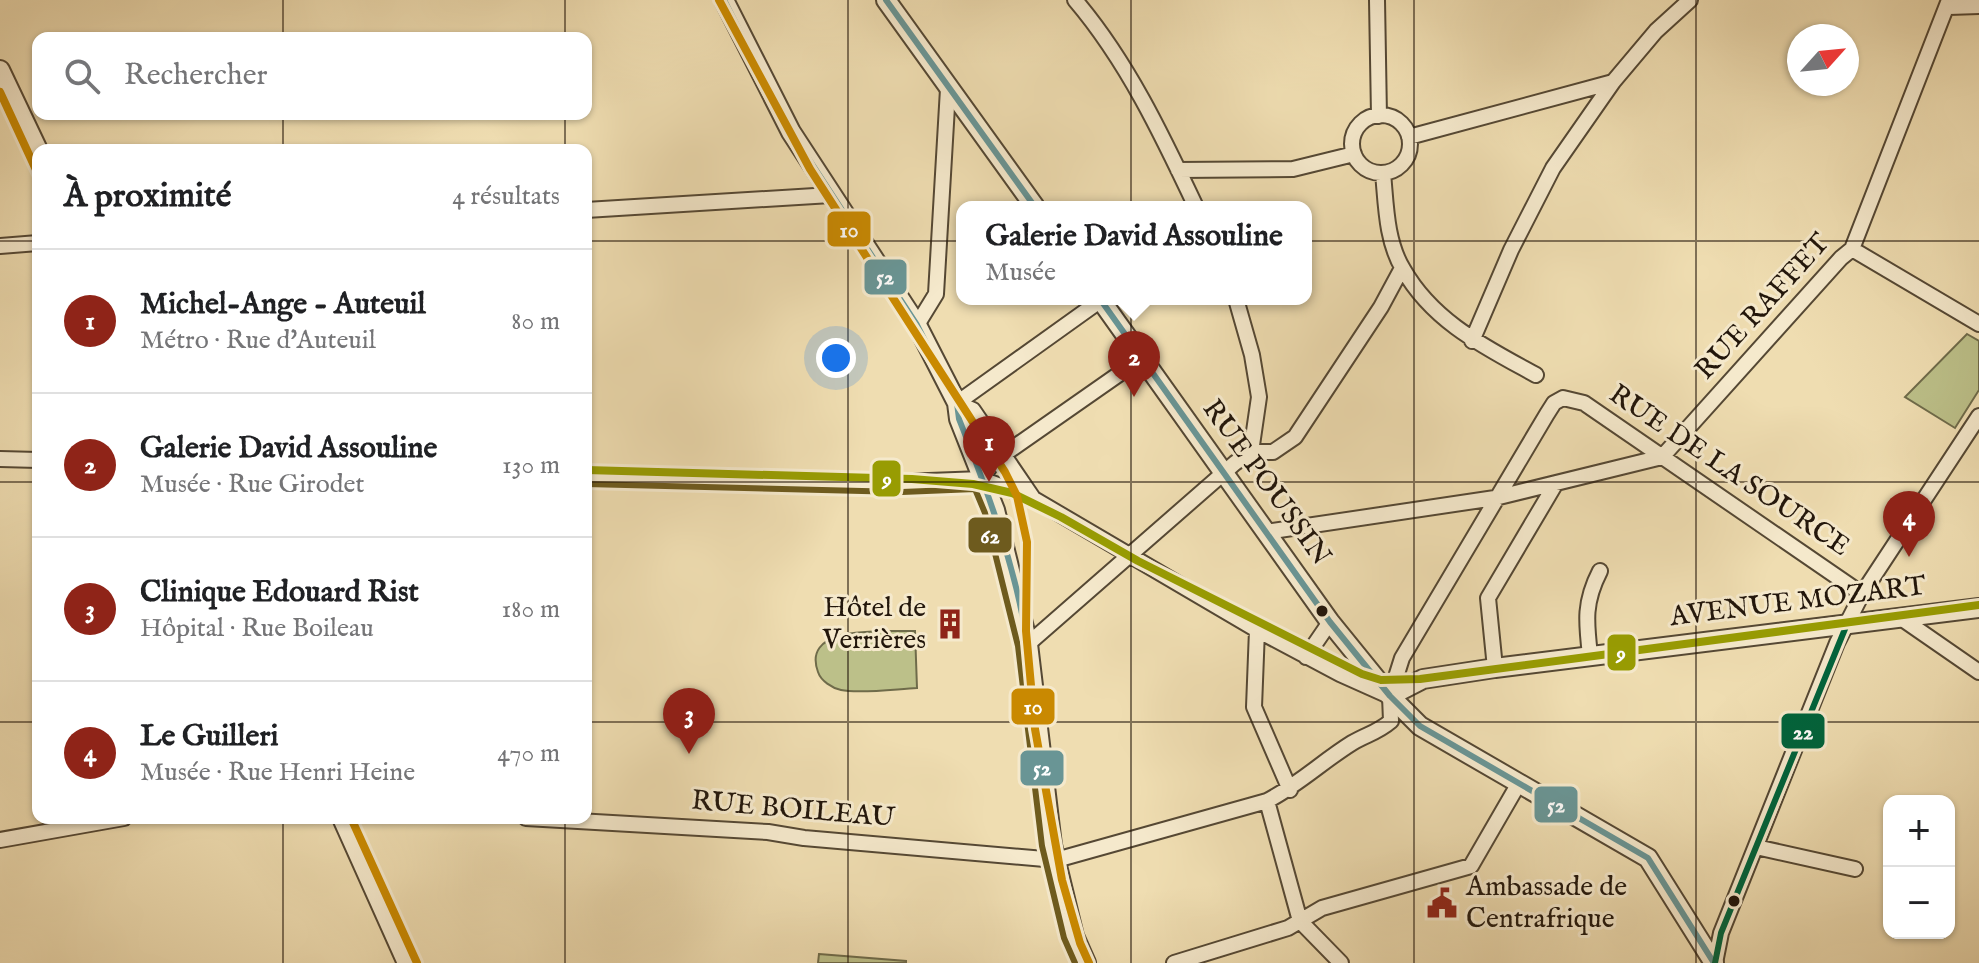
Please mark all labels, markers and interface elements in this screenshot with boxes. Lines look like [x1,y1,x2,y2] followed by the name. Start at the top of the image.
[1787,24,1859,96] north arrow
[32,32,592,120] search box
[60,54,104,98] icon: search
[124,57,268,95] text: Rechercher
[64,175,231,218] text: À proximité
[452,180,560,213] text: 4 résultats
[956,201,1312,305] popup
[826,210,872,248] line badge: 10
[840,217,859,245] text: 10
[985,218,1283,256] text: Galerie David Assouline
[1688,226,1838,387] street label: RUE RAFFET
[985,256,1056,289] text: Musée
[863,258,908,296] line badge: 52
[876,264,894,292] text: 52
[140,286,426,324] text: Michel-Ange - Auteuil
[85,305,95,338] text: 1
[511,305,560,338] text: 80 m
[140,324,376,357] text: Métro · Rue d'Auteuil
[1108,331,1160,397] pin: 2
[816,338,856,378] your location
[1602,377,1856,565] street label: RUE DE LA SOURCE
[1194,393,1338,573] street label: RUE POUSSIN
[963,416,1015,482] pin: 1
[140,430,437,468] text: Galerie David Assouline
[84,449,96,482] text: 2
[502,449,560,482] text: 130 m
[871,459,902,498] line badge: 9
[881,466,892,494] text: 9
[140,468,364,501] text: Musée · Rue Girodet
[1883,491,1935,557] pin: 4
[967,516,1013,554] line badge: 62
[980,523,1000,551] text: 62
[1667,569,1929,635] street label: AVENUE MOZART
[140,574,419,612] text: Clinique Edouard Rist
[822,591,926,658] place label: Hôtel de Verrières
[85,593,95,626] text: 3
[502,593,560,626] text: 180 m
[1314,603,1330,619] unlabelled marker
[933,607,967,641] building icon: Hôtel de Verrières
[140,612,374,645] text: Hôpital · Rue Boileau
[1606,633,1637,672] line badge: 9
[1615,640,1626,668] text: 9
[1010,687,1056,726] line badge: 10
[663,688,715,754] pin: 3
[1024,694,1043,722] text: 10
[1780,712,1826,750] line badge: 22
[140,718,278,756] text: Le Guilleri
[1793,719,1813,747] text: 22
[84,737,96,770] text: 4
[497,737,560,770] text: 470 m
[1019,749,1065,787] line badge: 52
[1033,755,1051,783] text: 52
[140,756,415,789] text: Musée · Rue Henri Heine
[690,784,896,836] street label: RUE BOILEAU
[1533,785,1579,824] line badge: 52
[1547,792,1565,820] text: 52
[1883,795,1955,939] map controls
[1883,795,1955,867] button: +
[1883,867,1955,939] button: −
[1465,870,1627,937] place label: Ambassade de Centrafrique
[1425,886,1459,920] public building icon: Ambassade de Centrafrique
[1726,893,1742,909] unlabelled marker

